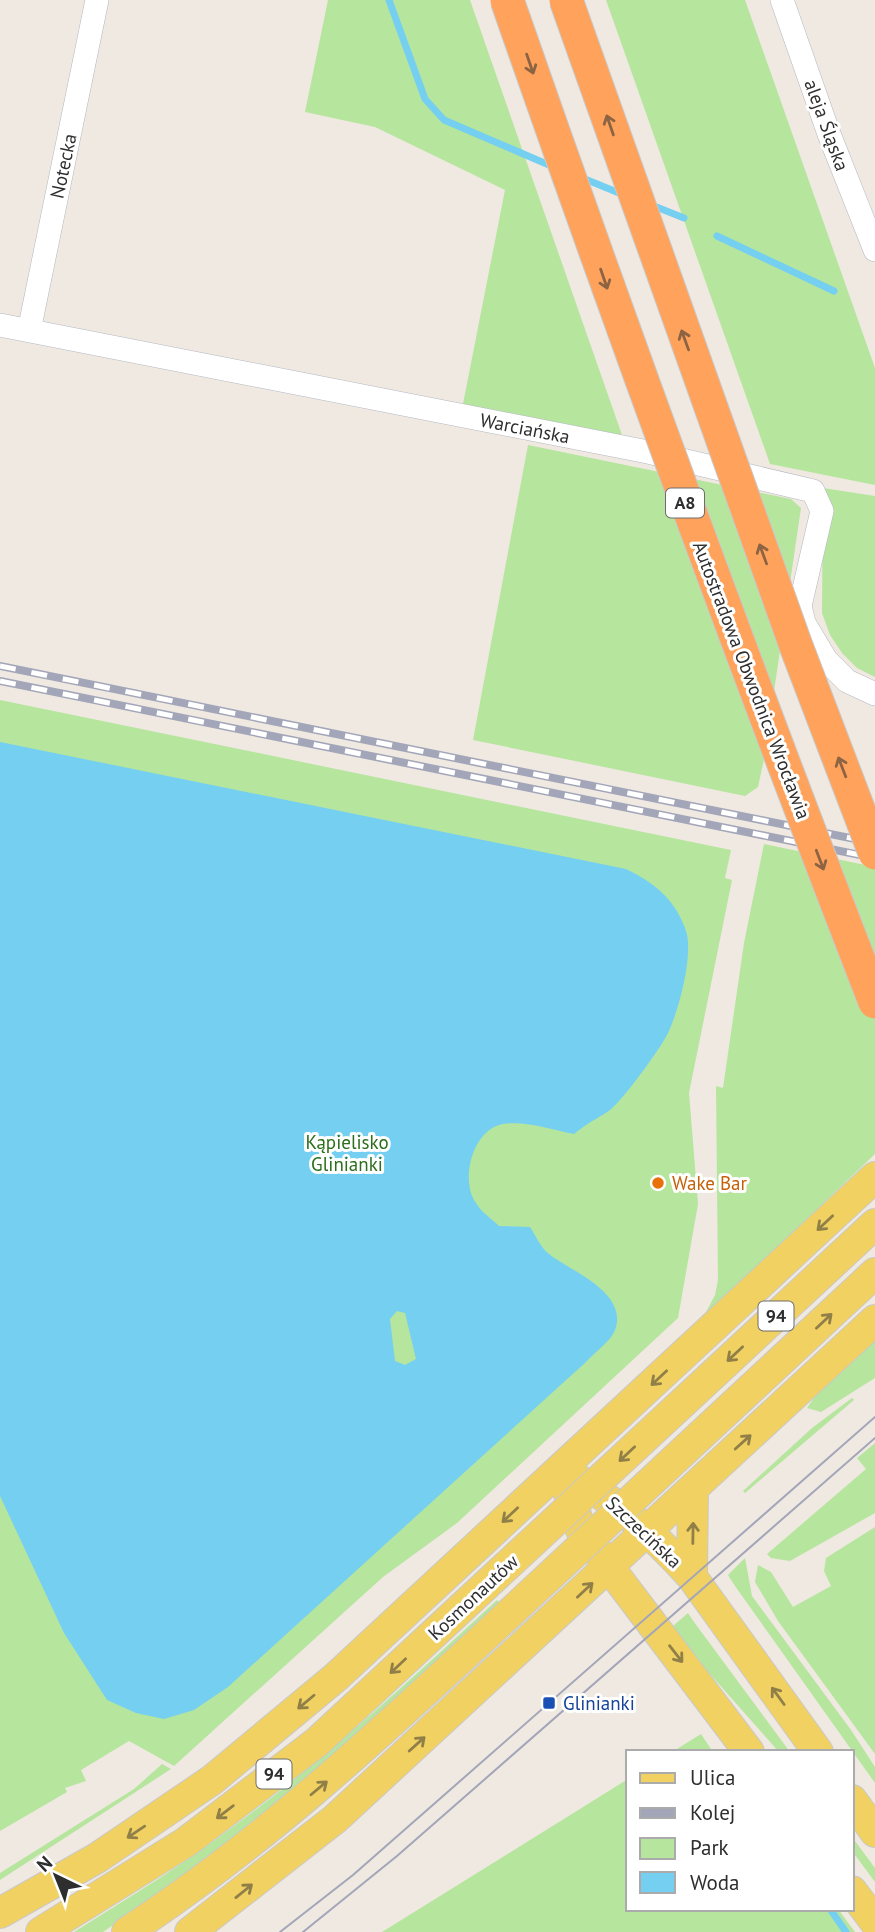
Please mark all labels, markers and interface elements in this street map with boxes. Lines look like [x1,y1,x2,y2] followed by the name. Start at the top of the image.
[525,53,537,75] one-way arrow
[799,76,855,174] street label: aleja Śląska
[603,114,616,136] one-way arrow
[44,131,82,201] street label: Notecka
[599,268,611,290] one-way arrow
[678,329,690,351] one-way arrow
[478,408,572,448] street label: Warciańska
[666,489,704,518] road number: A8
[688,538,816,822] street label: Autostradowa Obwodnica Wrocławia
[755,543,768,565] one-way arrow
[835,756,847,778] one-way arrow
[815,849,827,870] one-way arrow
[305,1130,389,1176] park label: Kąpielisko Glinianki
[672,1171,747,1195] place label: Wake Bar
[650,1175,666,1191] marker: Wake Bar
[816,1215,834,1231] one-way arrow
[758,1302,794,1330] road number: 94
[815,1313,833,1329] one-way arrow
[727,1345,744,1362] one-way arrow
[650,1370,668,1386] one-way arrow
[734,1434,751,1451] one-way arrow
[618,1446,636,1462] one-way arrow
[601,1491,687,1573] street label: Szczecińska
[501,1507,519,1523] one-way arrow
[686,1522,699,1545] one-way arrow
[423,1549,523,1645] street label: Kosmonautów
[576,1582,594,1598] one-way arrow
[669,1645,684,1663] one-way arrow
[390,1657,408,1674] one-way arrow
[771,1687,785,1706] one-way arrow
[563,1691,635,1715] place label: Glinianki
[298,1694,316,1709] one-way arrow
[541,1695,557,1711] marker: Glinianki
[408,1735,425,1752] one-way arrow
[626,1750,854,1911] legend
[256,1759,292,1788] road number: 94
[690,1764,735,1791] text: Ulica
[310,1781,328,1796] one-way arrow
[690,1799,735,1826] text: Kolej
[216,1805,234,1820] one-way arrow
[126,1825,146,1839] one-way arrow
[690,1834,729,1861] text: Park
[21,1841,91,1911] north arrow
[32,1851,57,1877] text: N
[690,1869,739,1896] text: Woda
[235,1884,253,1899] one-way arrow

